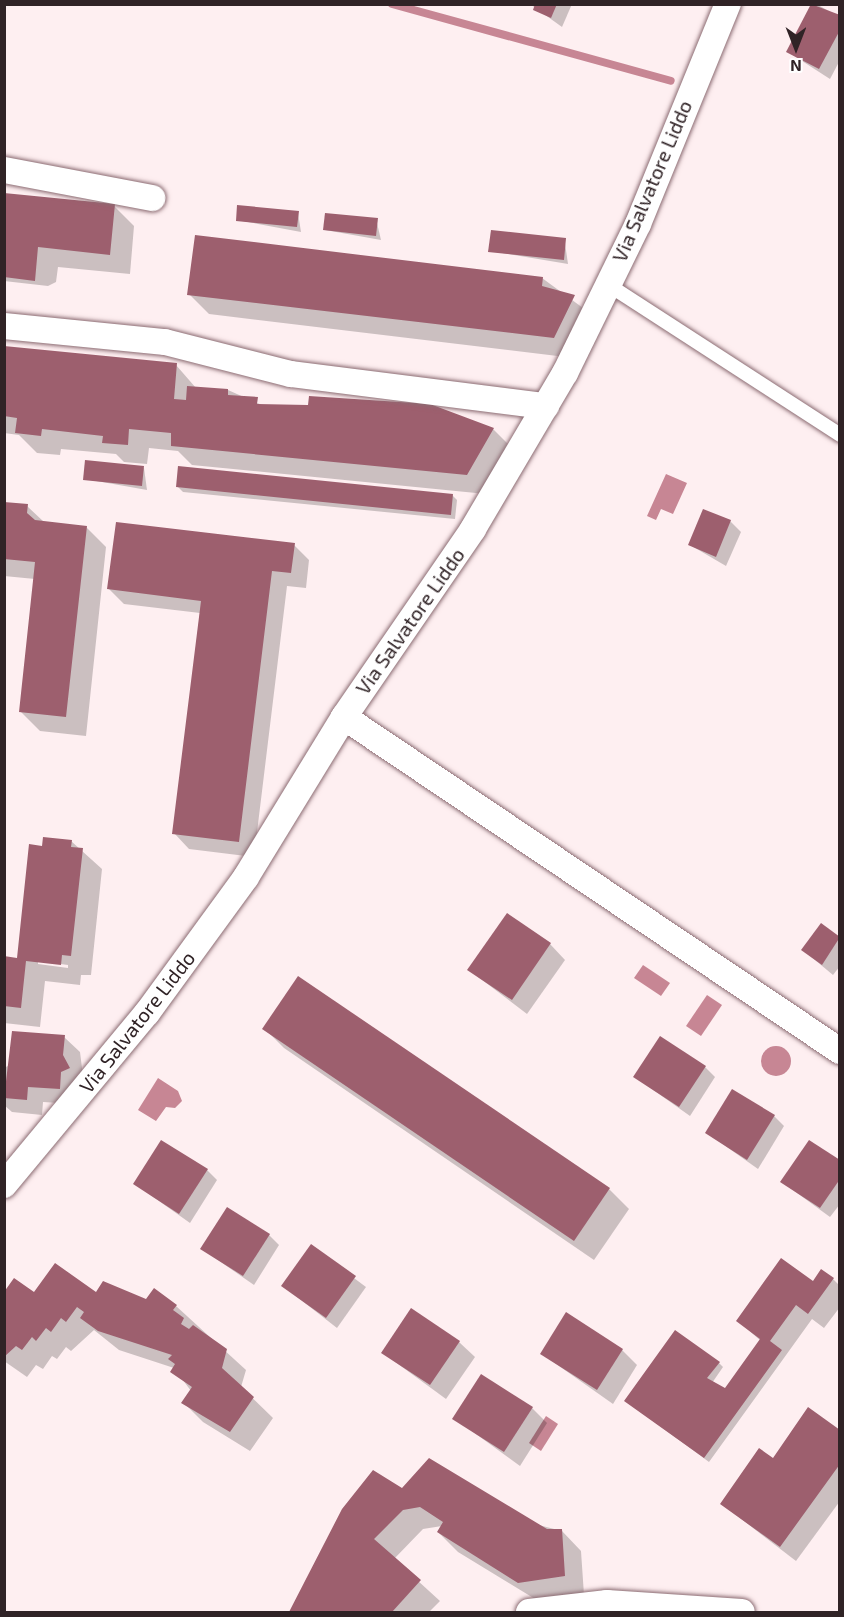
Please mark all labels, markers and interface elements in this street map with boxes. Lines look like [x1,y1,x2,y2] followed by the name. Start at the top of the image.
[766,18,826,78] north arrow
[790,57,802,76] text: N
[607,97,697,265] street label: Via Salvatore Liddo
[350,543,470,699] street label: Via Salvatore Liddo
[74,946,200,1098] street label: Via Salvatore Liddo

